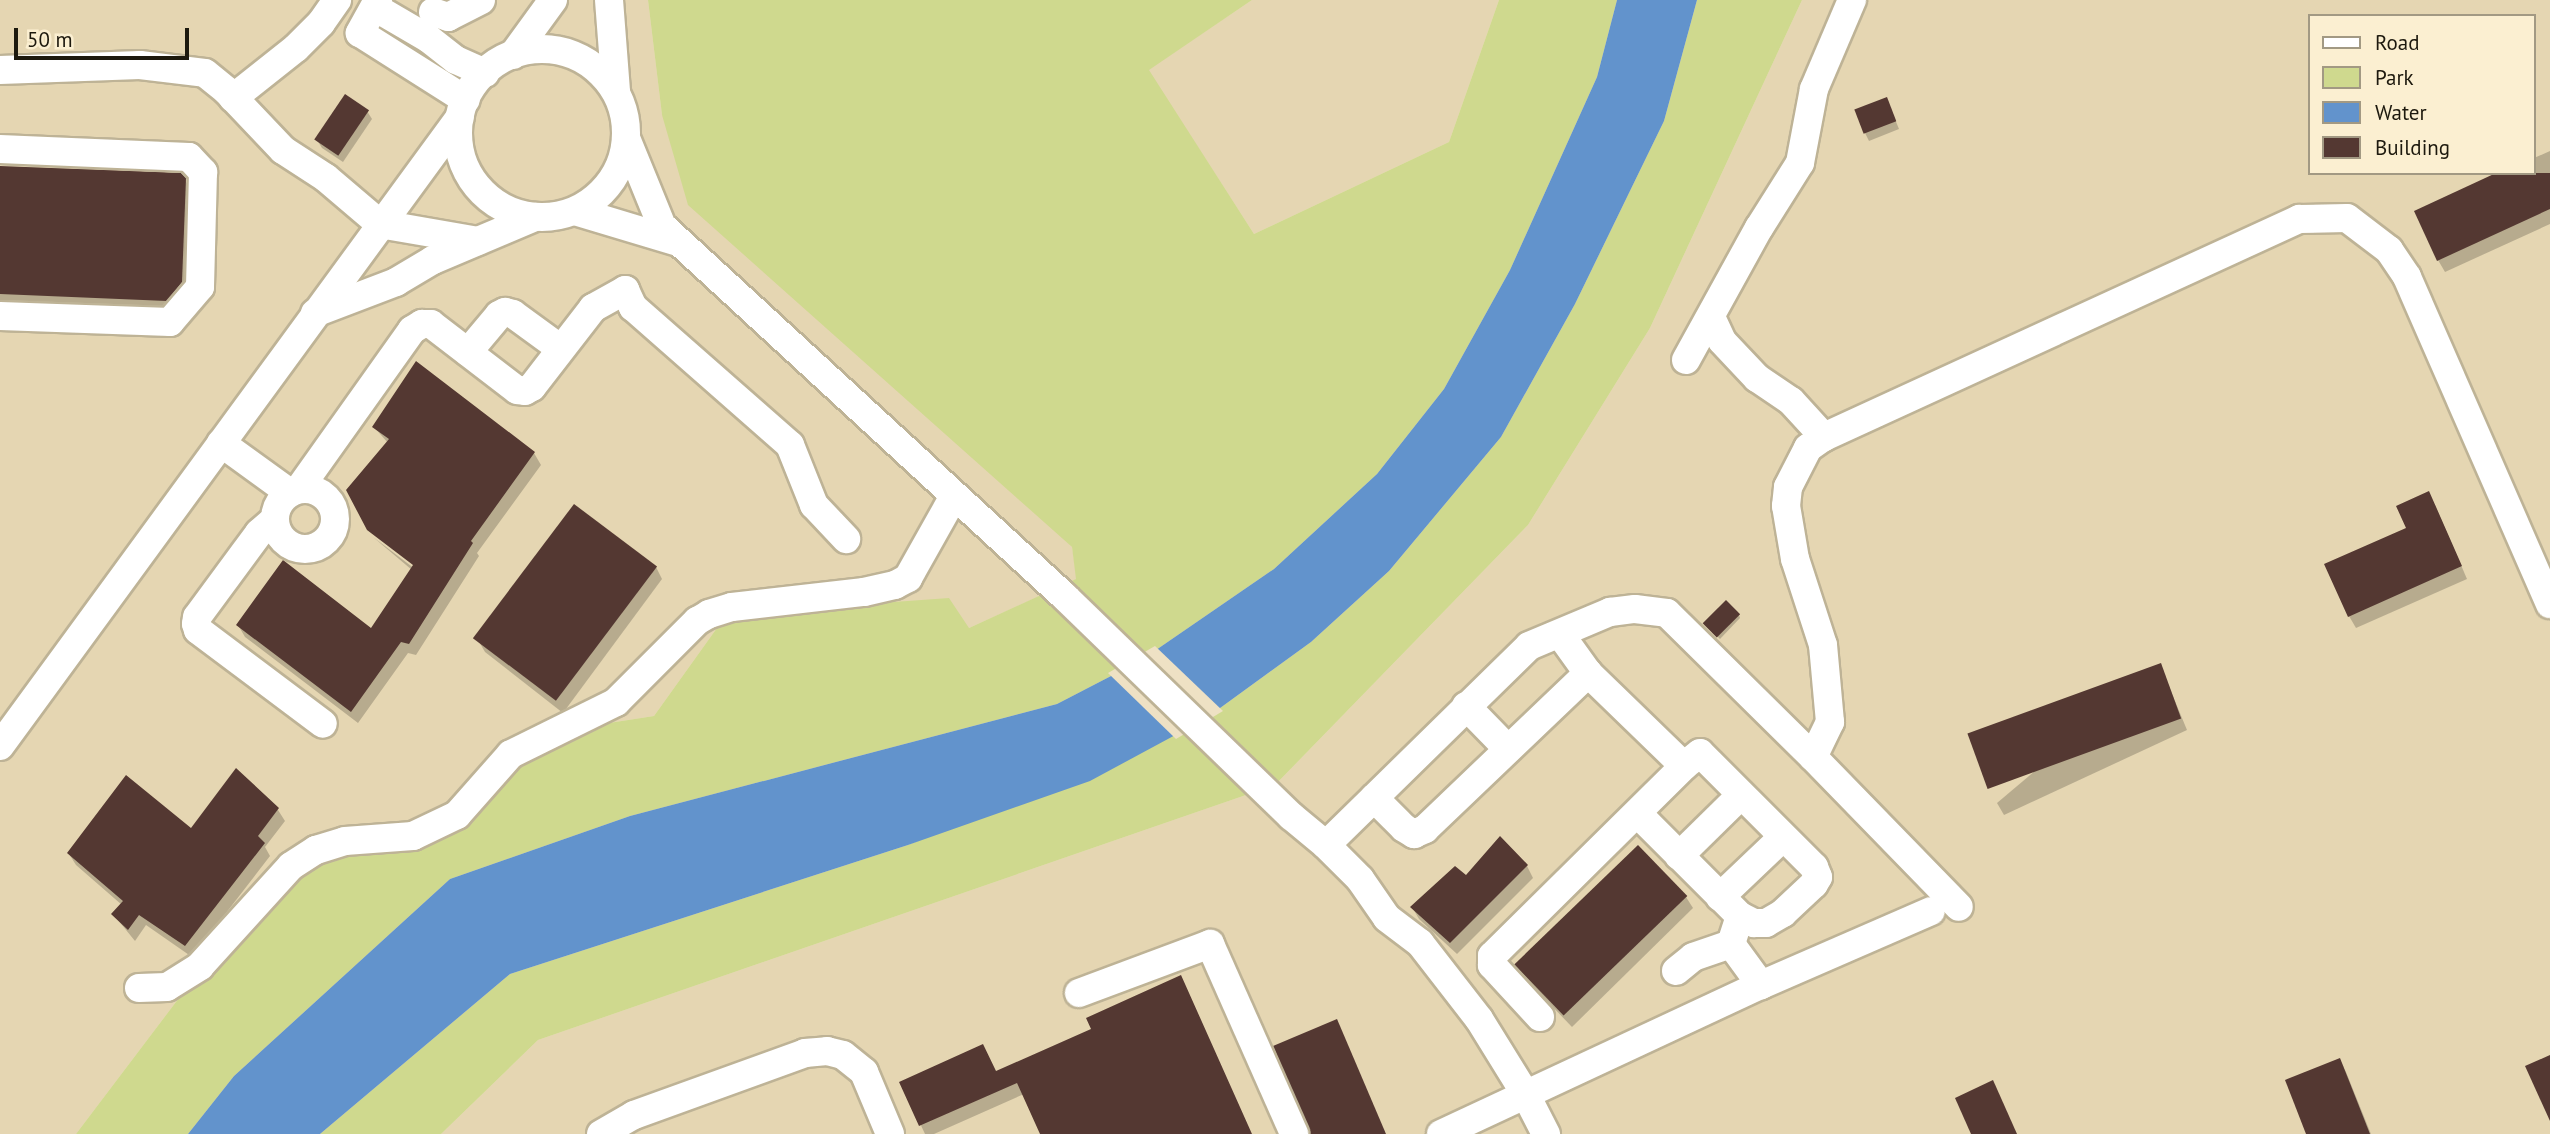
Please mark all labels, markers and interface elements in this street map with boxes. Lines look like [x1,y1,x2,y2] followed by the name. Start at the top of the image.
[18,14,192,58] scale bar
[2308,14,2536,175] legend
[27,26,73,53] text: 50 m
[2375,29,2419,56] text: Road
[2375,64,2414,91] text: Park
[2375,99,2427,126] text: Water
[2375,134,2450,161] text: Building

